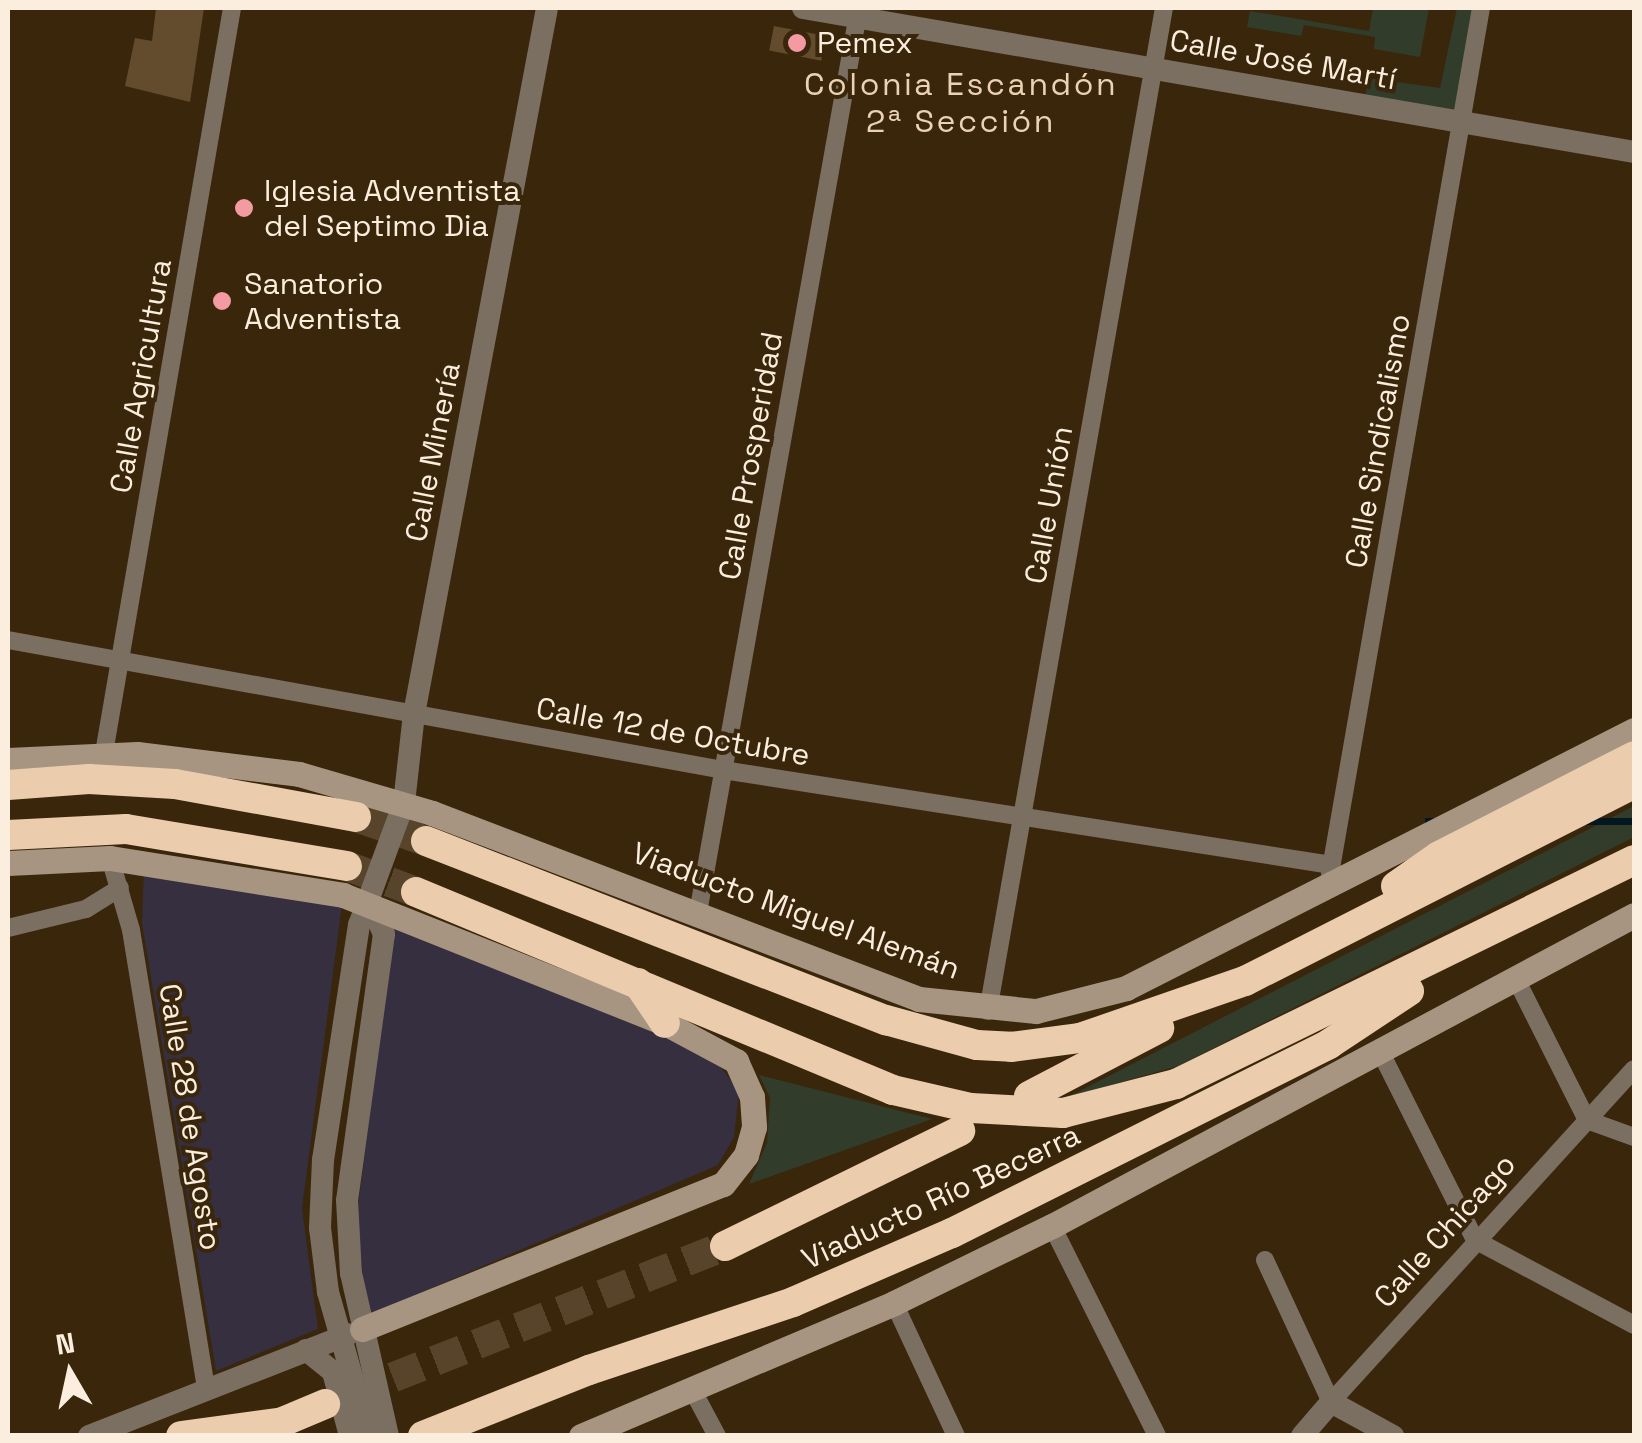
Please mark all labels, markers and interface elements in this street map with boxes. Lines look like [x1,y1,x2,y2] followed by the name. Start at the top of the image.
[1167,22,1399,98] street label: Calle José Martí
[817,25,913,61] place label: Pemex
[786,32,808,54] marker: Pemex
[804,66,1118,141] district label: Colonia Escandón 2ª Sección
[264,173,521,244] place label: Iglesia Adventista del Septimo Dia
[233,197,255,219] marker: Iglesia Adventista del Septimo Dia
[103,256,179,496] street label: Calle Agricultura
[244,266,401,336] place label: Sanatorio Adventista
[209,288,235,314] marker: Sanatorio Adventista
[1338,311,1418,571] street label: Calle Sindicalismo
[711,329,791,583] street label: Calle Prosperidad
[398,359,468,545] street label: Calle Minería
[1017,423,1081,587] street label: Calle Unión
[533,690,813,774] street label: Calle 12 de Octubre
[627,835,965,987] street label: Viaducto Miguel Alemán
[151,981,229,1253] street label: Calle 28 de Agosto
[796,1117,1086,1277] street label: Viaducto Río Becerra
[1367,1147,1523,1315] street label: Calle Chicago
[20,1323,120,1423] north arrow
[53,1324,77,1363] text: N

